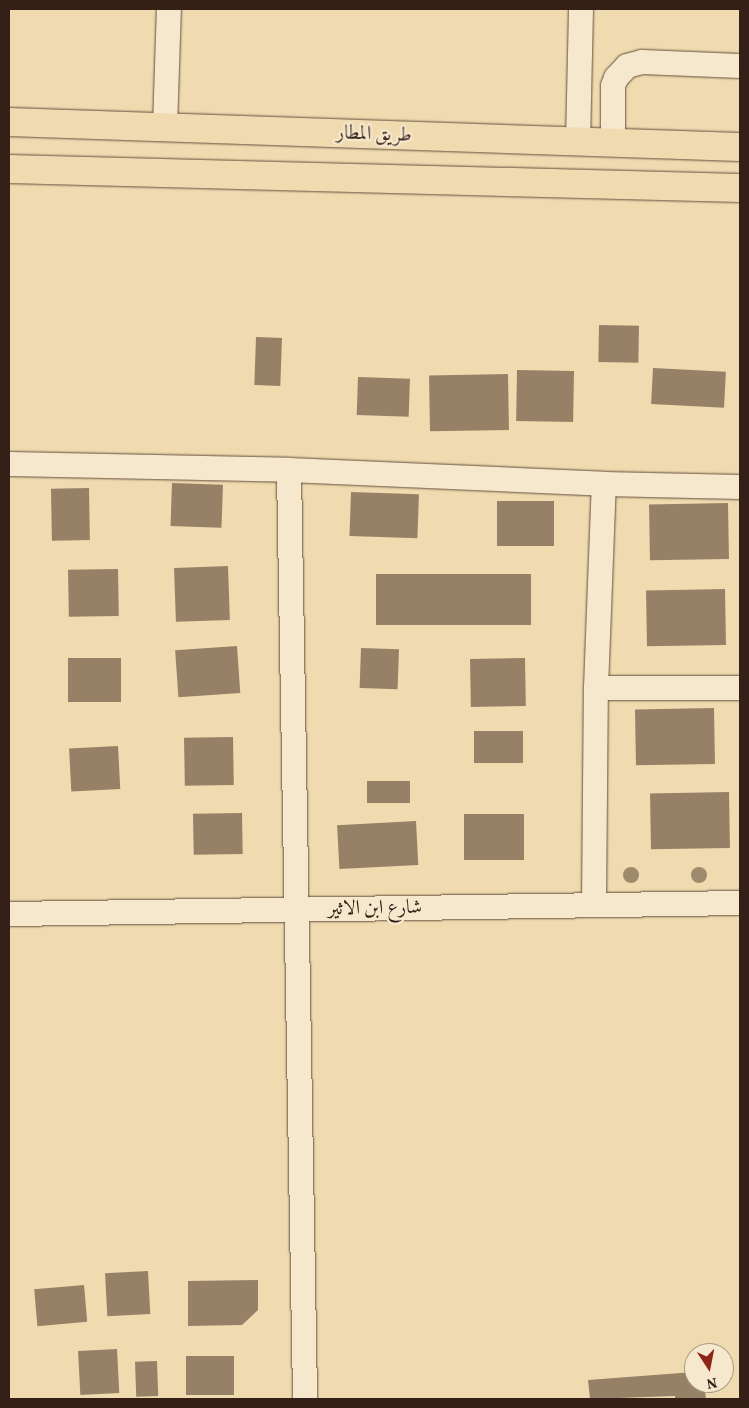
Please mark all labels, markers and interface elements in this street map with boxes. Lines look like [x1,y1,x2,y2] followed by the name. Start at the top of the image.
[336,122,412,148] street label: طريق المطار
[328,896,422,922] street label: شارع ابن الاثير
[684,1343,734,1393] north arrow
[705,1372,719,1393] text: N

